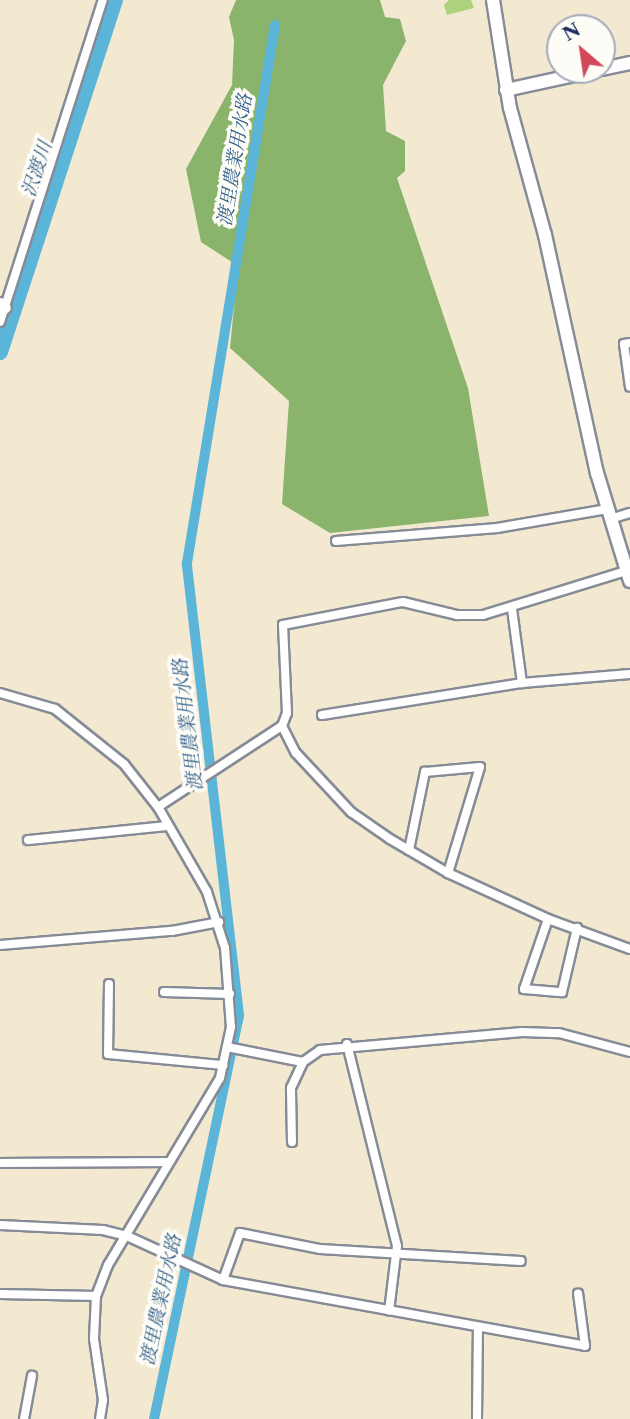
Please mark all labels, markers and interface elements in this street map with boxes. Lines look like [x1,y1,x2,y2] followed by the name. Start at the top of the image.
[546,14,616,84] north arrow
[559,18,584,46] text: N
[213,93,257,227] water label: 渡里農業用水路
[17,138,57,200] water label: 沢渡川
[169,658,207,792] water label: 渡里農業用水路
[136,1233,186,1367] water label: 渡里農業用水路

